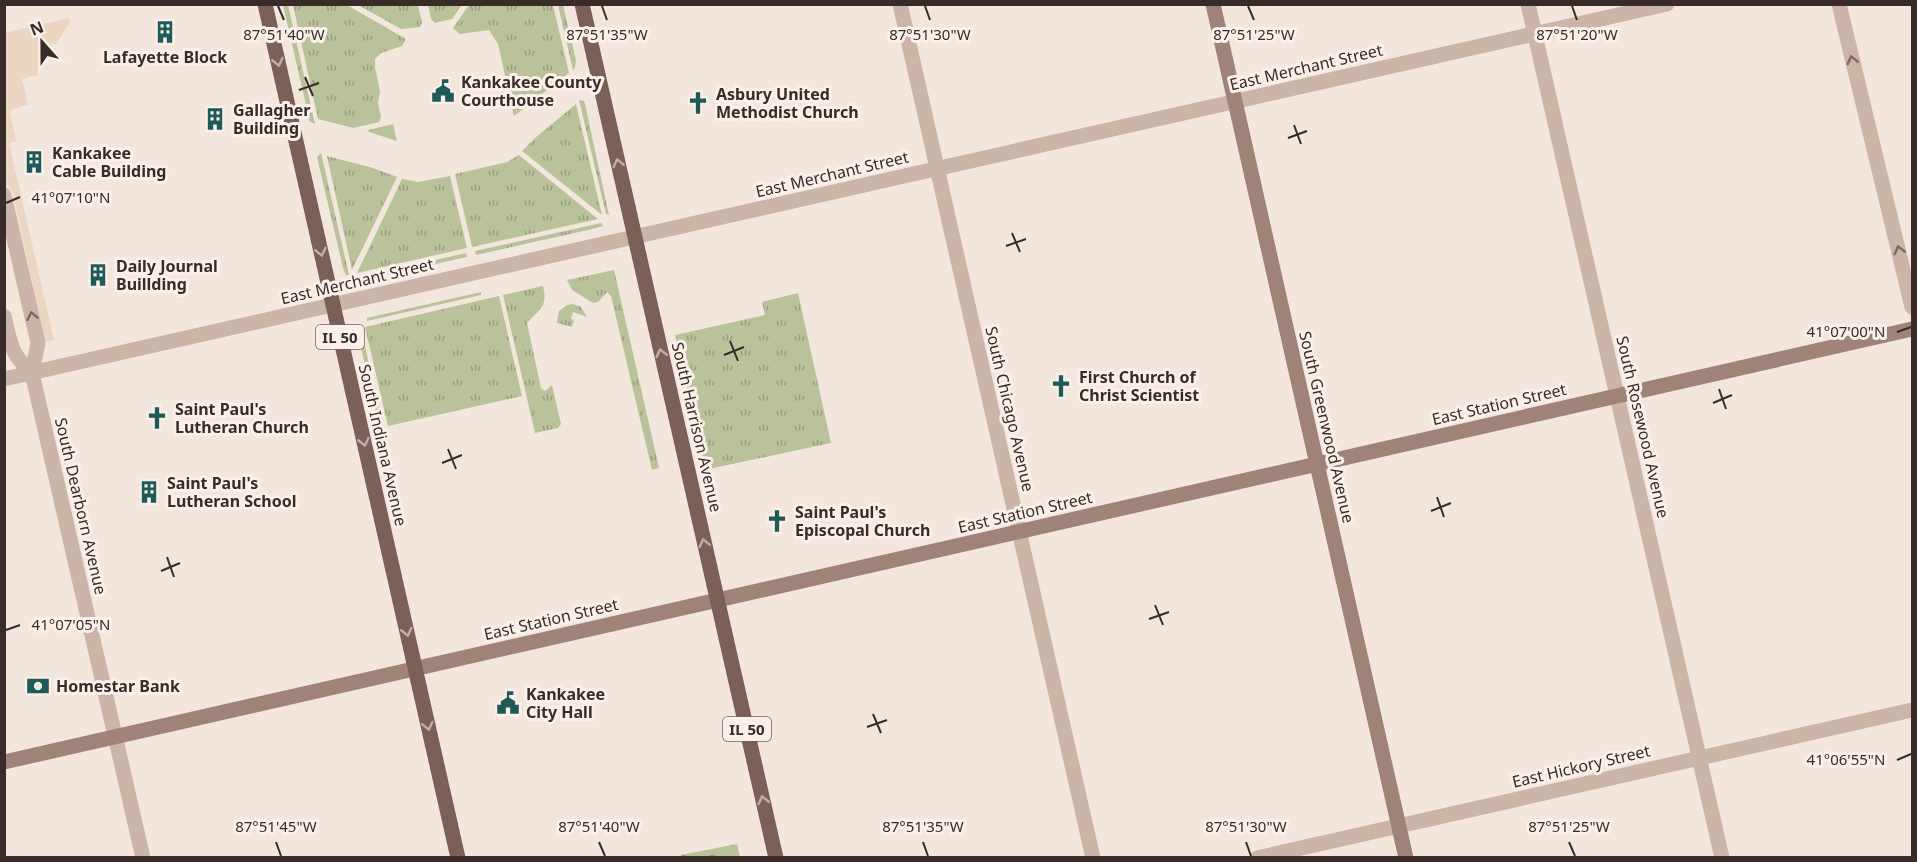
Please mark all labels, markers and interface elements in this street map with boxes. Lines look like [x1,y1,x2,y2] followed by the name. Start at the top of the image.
[12,12,72,72] north arrow
[27,15,47,41] text: N
[152,19,178,45] building icon: Lafayette Block
[243,24,325,44] text: 87°51'40"W
[566,24,648,44] text: 87°51'35"W
[889,24,971,44] text: 87°51'30"W
[1213,24,1295,44] text: 87°51'25"W
[1536,24,1618,44] text: 87°51'20"W
[1227,39,1385,95] street label: East Merchant Street
[103,46,227,68] place label: Lafayette Block
[1847,55,1860,65] one-way arrow
[271,56,284,66] one-way arrow
[461,71,602,111] place label: Kankakee County Courthouse
[430,78,456,104] public building icon: Kankakee County Courthouse
[716,83,859,123] place label: Asbury United Methodist Church
[685,90,711,116] church icon: Asbury United Methodist Church
[233,99,311,139] place label: Gallagher Building
[202,106,228,132] building icon: Gallagher Building
[52,142,166,182] place label: Kankakee Cable Building
[753,146,911,202] street label: East Merchant Street
[21,149,47,175] building icon: Kankakee Cable Building
[612,158,625,168] one-way arrow
[32,187,110,207] text: 41°07'10"N
[1893,245,1906,255] one-way arrow
[314,247,327,257] one-way arrow
[278,253,436,309] street label: East Merchant Street
[116,255,218,295] place label: Daily Journal Buillding
[85,262,111,288] building icon: Daily Journal Buillding
[27,311,40,321] one-way arrow
[1807,321,1885,341] text: 41°07'00"N
[980,324,1040,494] street label: South Chicago Avenue
[316,325,364,349] road number: IL 50
[1294,329,1360,525] street label: South Greenwood Avenue
[1611,334,1675,520] street label: South Rosewood Avenue
[667,340,727,514] street label: South Harrison Avenue
[656,348,669,358] one-way arrow
[354,362,412,528] street label: South Indiana Avenue
[1079,366,1199,406] place label: First Church of Christ Scientist
[1048,373,1074,399] church icon: First Church of Christ Scientist
[1430,378,1569,430] street label: East Station Street
[175,398,309,438] place label: Saint Paul's Lutheran Church
[144,405,170,431] church icon: Saint Paul's Lutheran Church
[50,415,112,597] street label: South Dearborn Avenue
[357,437,370,447] one-way arrow
[167,472,296,512] place label: Saint Paul's Lutheran School
[136,479,162,505] building icon: Saint Paul's Lutheran School
[956,486,1095,538] street label: East Station Street
[795,501,930,541] place label: Saint Paul's Episcopal Church
[764,508,790,534] church icon: Saint Paul's Episcopal Church
[699,538,712,548] one-way arrow
[482,593,621,645] street label: East Station Street
[32,614,110,634] text: 41°07'05"N
[400,627,413,637] one-way arrow
[25,673,51,699] bank icon: Homestar Bank
[56,675,180,697] place label: Homestar Bank
[526,683,605,723] place label: Kankakee City Hall
[495,690,521,716] public building icon: Kankakee City Hall
[723,717,771,741] road number: IL 50
[421,720,434,730] one-way arrow
[1510,739,1652,793] street label: East Hickory Street
[1807,749,1885,769] text: 41°06'55"N
[757,796,770,806] one-way arrow
[235,816,317,836] text: 87°51'45"W
[558,816,640,836] text: 87°51'40"W
[882,816,964,836] text: 87°51'35"W
[1205,816,1287,836] text: 87°51'30"W
[1528,816,1610,836] text: 87°51'25"W

